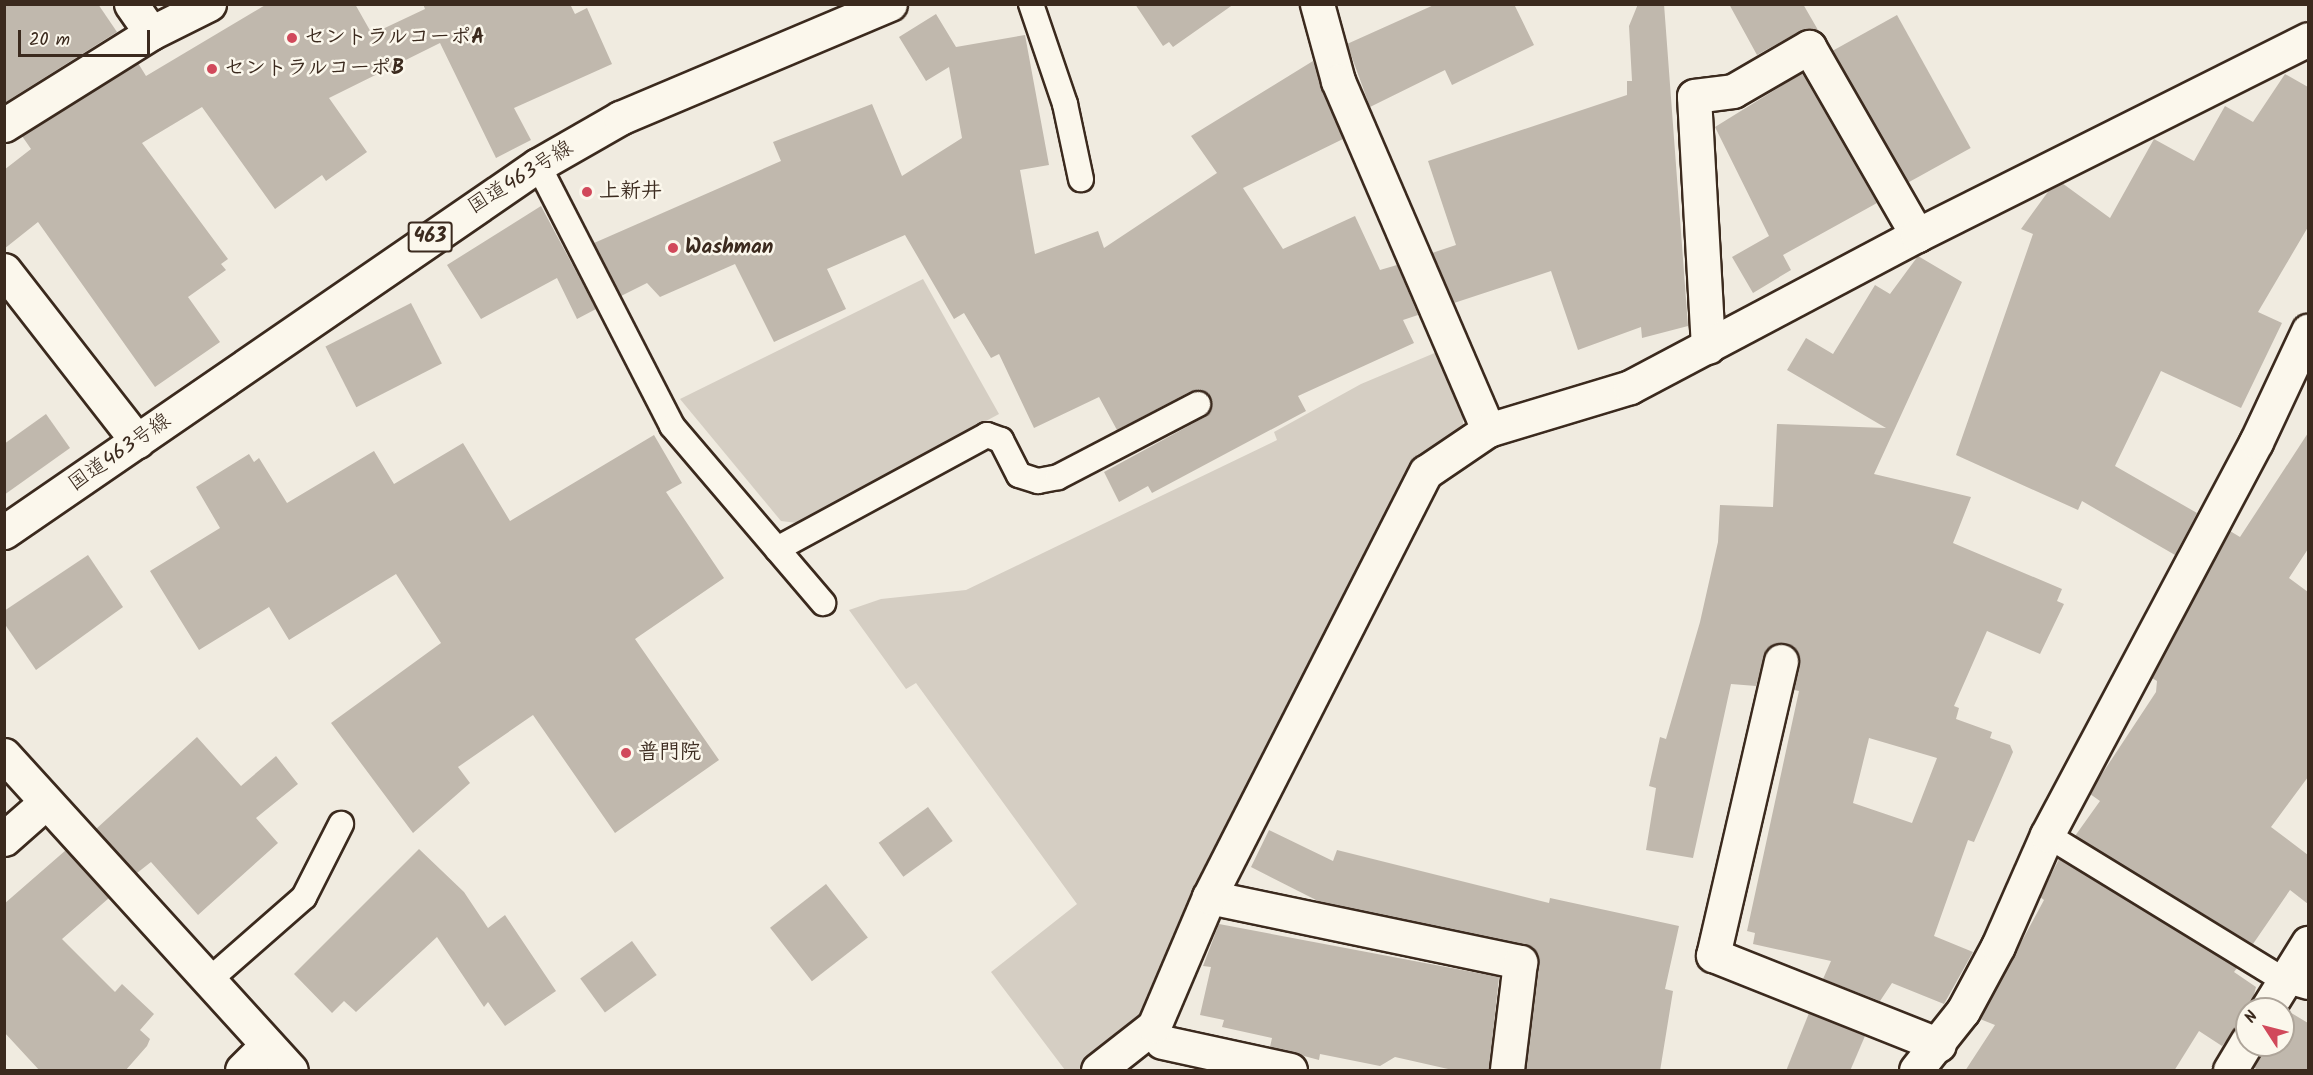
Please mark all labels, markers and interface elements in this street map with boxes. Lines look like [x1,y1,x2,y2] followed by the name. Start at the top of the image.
[21,18,153,56] scale bar
[304,25,485,51] place label: セントラルコーポA
[29,26,70,55] text: 20 m
[285,31,299,45] marker: セントラルコーポA
[224,56,405,82] place label: セントラルコーポB
[205,62,219,76] marker: セントラルコーポB
[464,136,578,220] street label: 国道463号線
[599,179,662,205] place label: 上新井
[580,185,594,199] marker: 上新井
[408,220,452,254] road number: 463
[685,235,773,261] place label: Washman
[666,241,680,255] marker: Washman
[64,408,176,498] street label: 国道463号線
[638,740,701,766] place label: 普門院
[619,746,633,760] marker: 普門院
[2235,997,2295,1057] north arrow
[2239,1006,2265,1029] text: N

